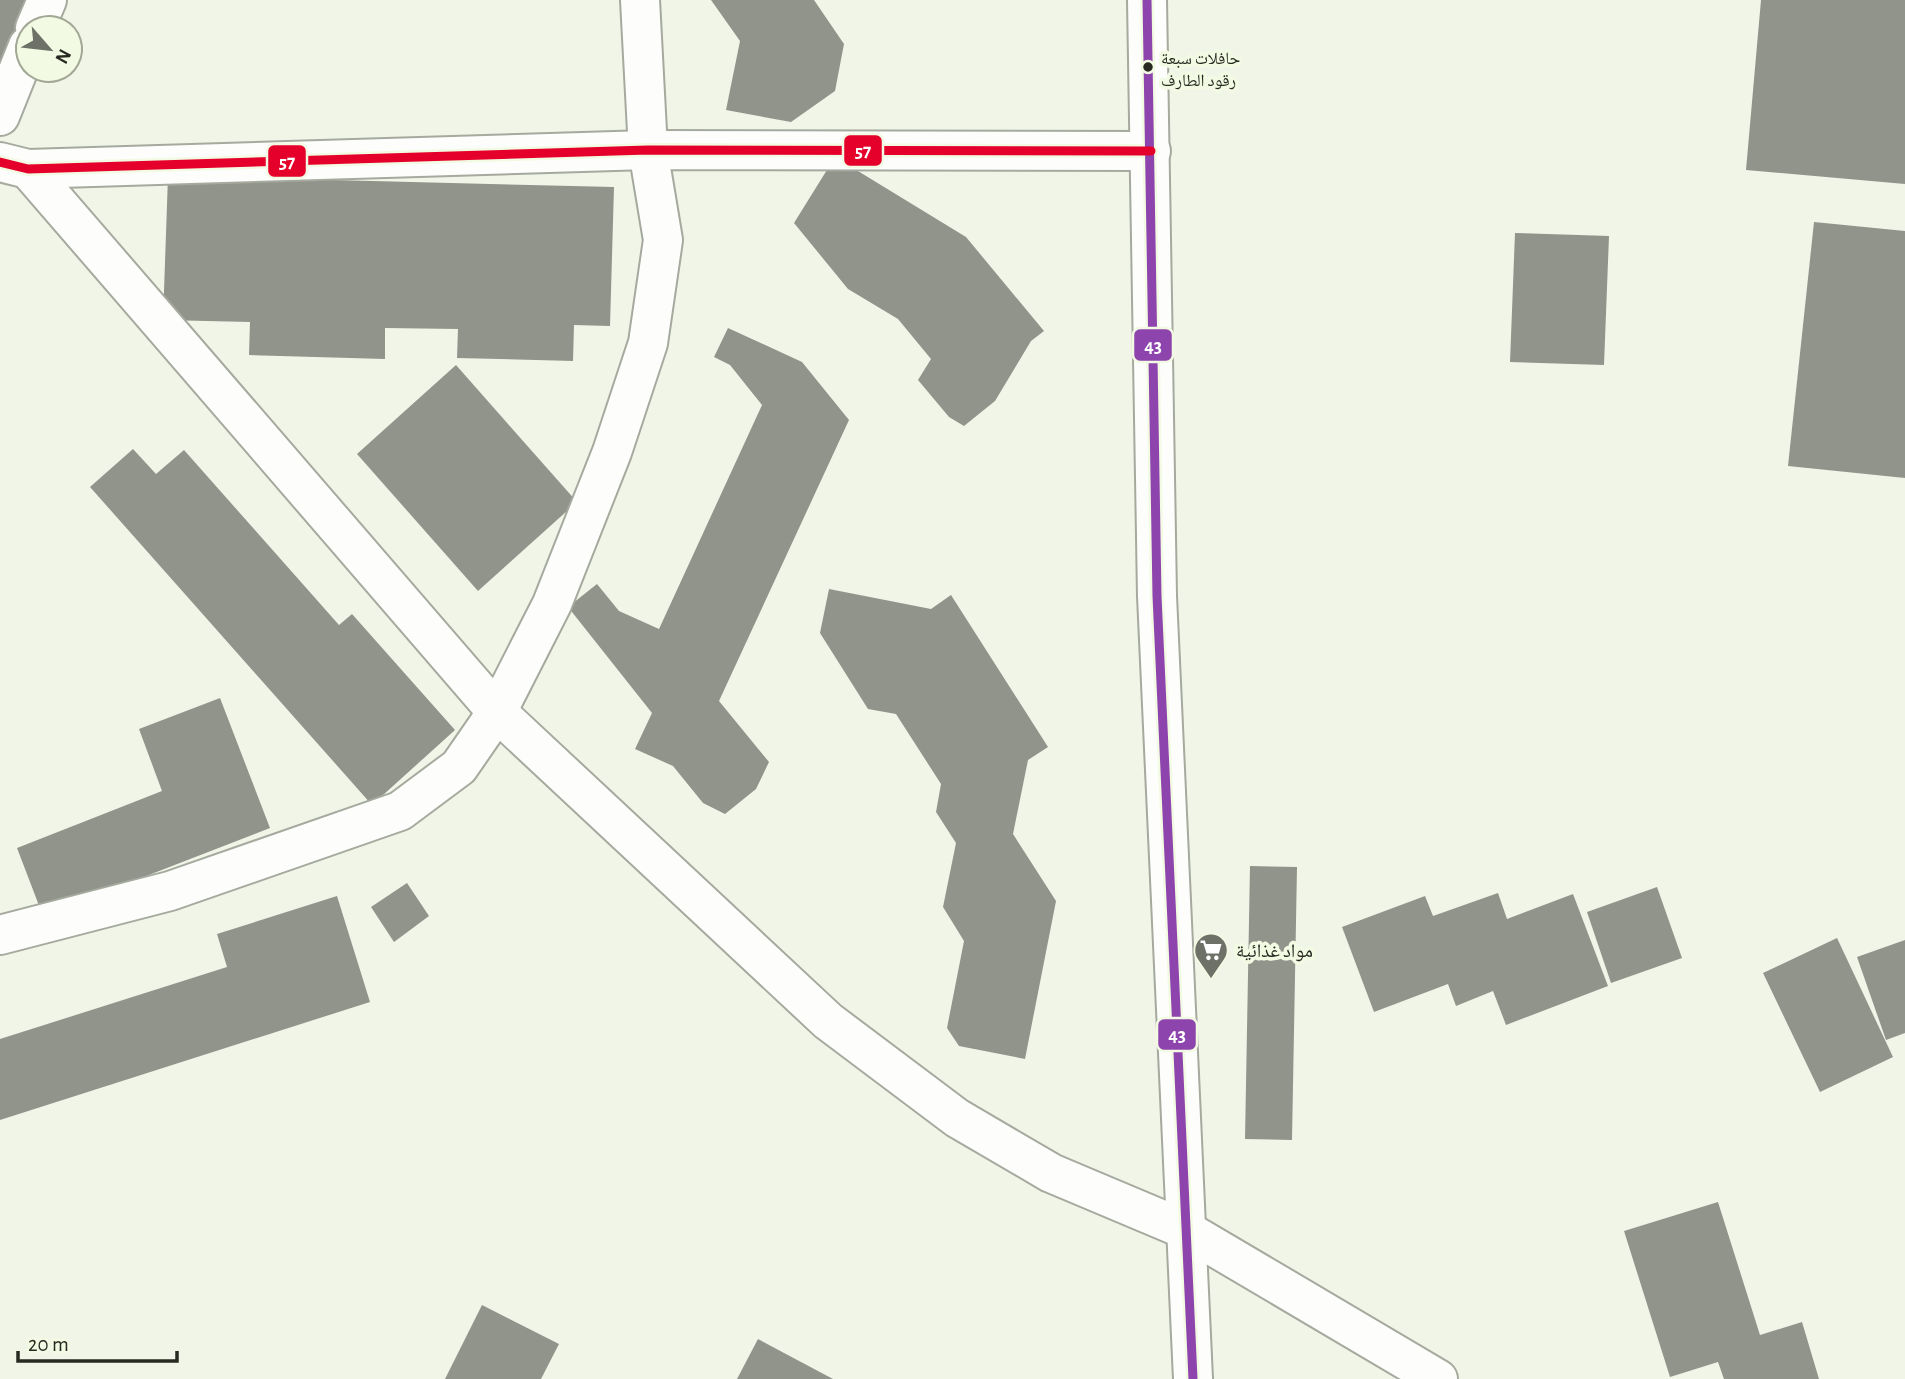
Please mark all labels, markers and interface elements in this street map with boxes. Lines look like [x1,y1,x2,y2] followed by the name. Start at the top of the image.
[14,14,84,84] north arrow
[51,46,74,67] text: N
[1161,50,1241,90] place label: حافلات سبعة رقود الطارف
[1141,60,1155,74] marker: حافلات سبعة رقود الطارف
[843,134,883,167] line badge: 57
[855,142,871,161] text: 57
[267,144,307,178] line badge: 57
[279,153,295,172] text: 57
[1133,328,1173,362] line badge: 43
[1144,337,1162,356] text: 43
[1192,931,1230,980] supermarket icon: مواد غذائية
[1236,942,1313,962] place label: مواد غذائية
[1157,1018,1197,1051] line badge: 43
[1168,1026,1186,1045] text: 43
[18,1320,177,1364] scale bar
[28,1334,69,1355] text: 20 m

